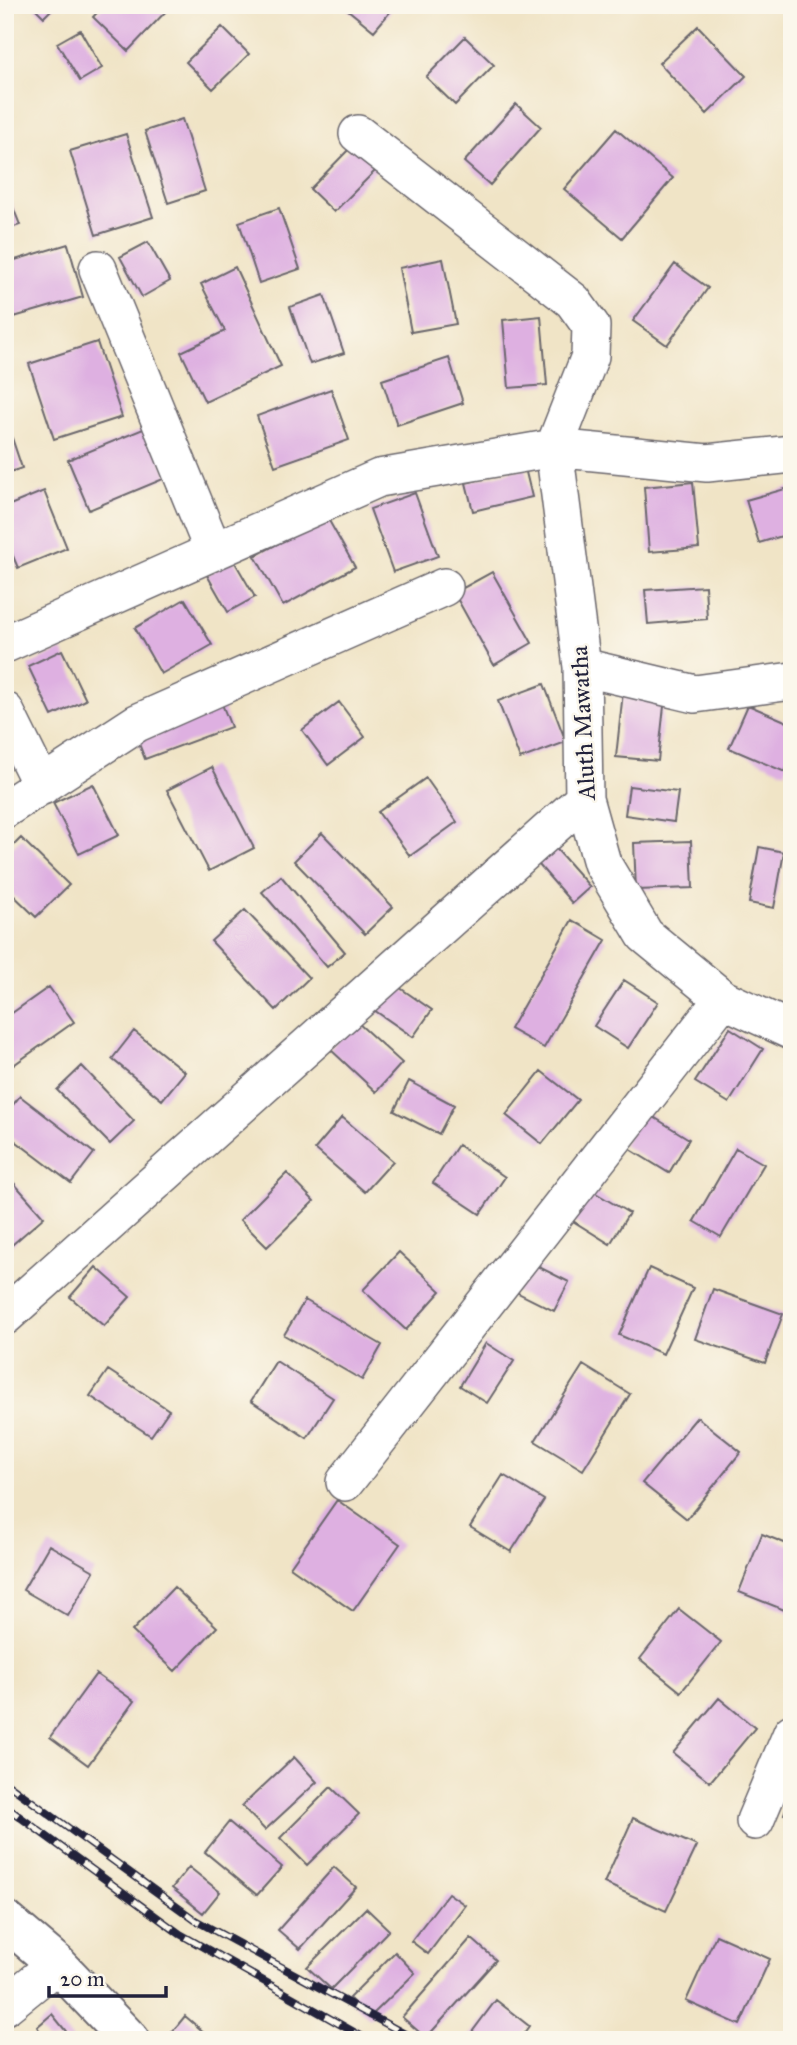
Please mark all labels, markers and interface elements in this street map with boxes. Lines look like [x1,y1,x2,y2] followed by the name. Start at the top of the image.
[564,644,602,802] street label: Aluth Mawatha
[49,1954,166,1998] scale bar
[60,1966,105,1992] text: 20 m

